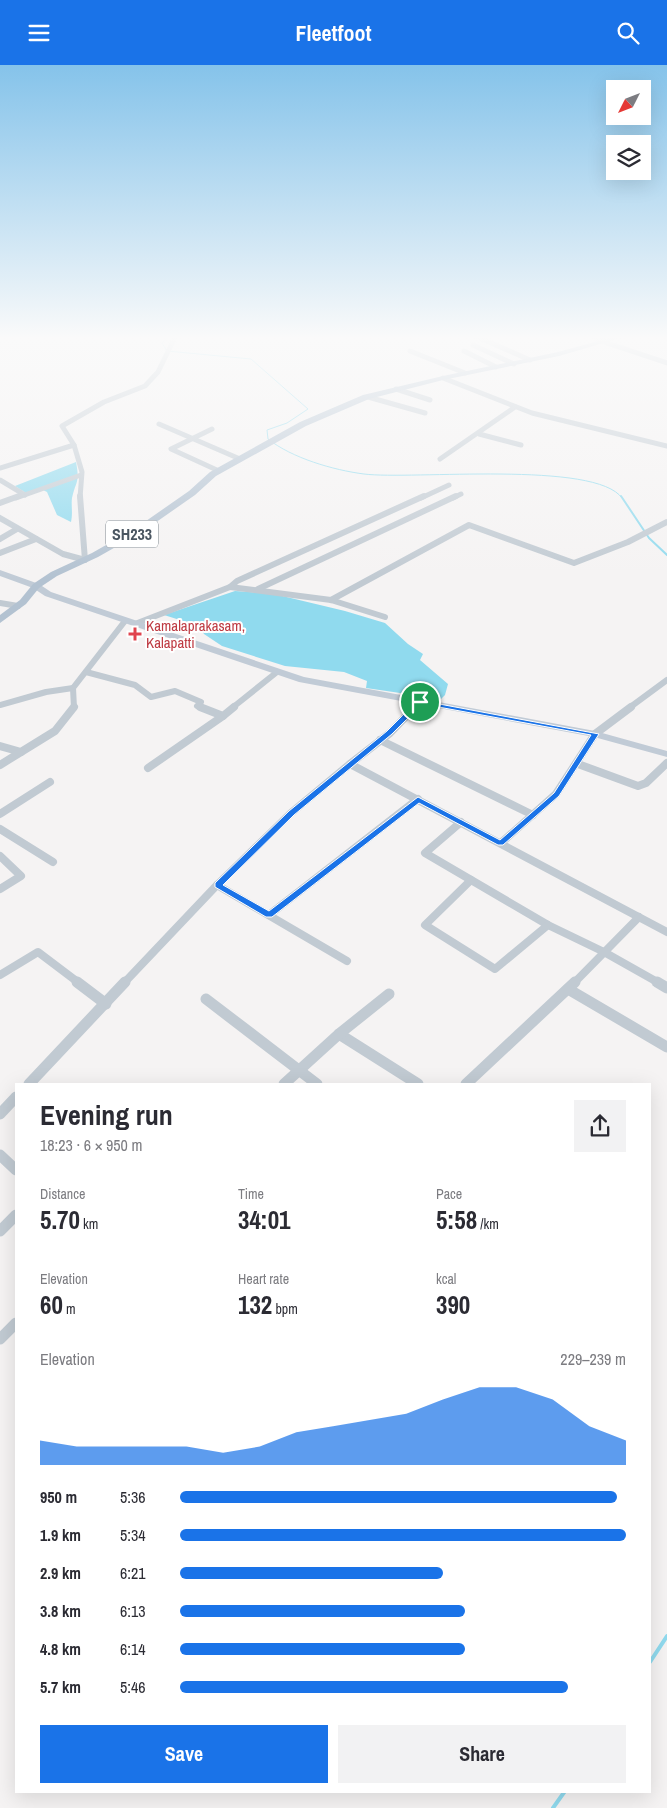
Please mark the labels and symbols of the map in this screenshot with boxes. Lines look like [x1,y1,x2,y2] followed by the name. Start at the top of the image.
[606,80,651,125] north arrow
[106,521,158,547] road number: SH233
[146,615,245,653] place label: Kamalaprakasam, Kalapatti
[128,627,142,641] marker: Kamalaprakasam, Kalapatti
[399,681,441,723] pin

